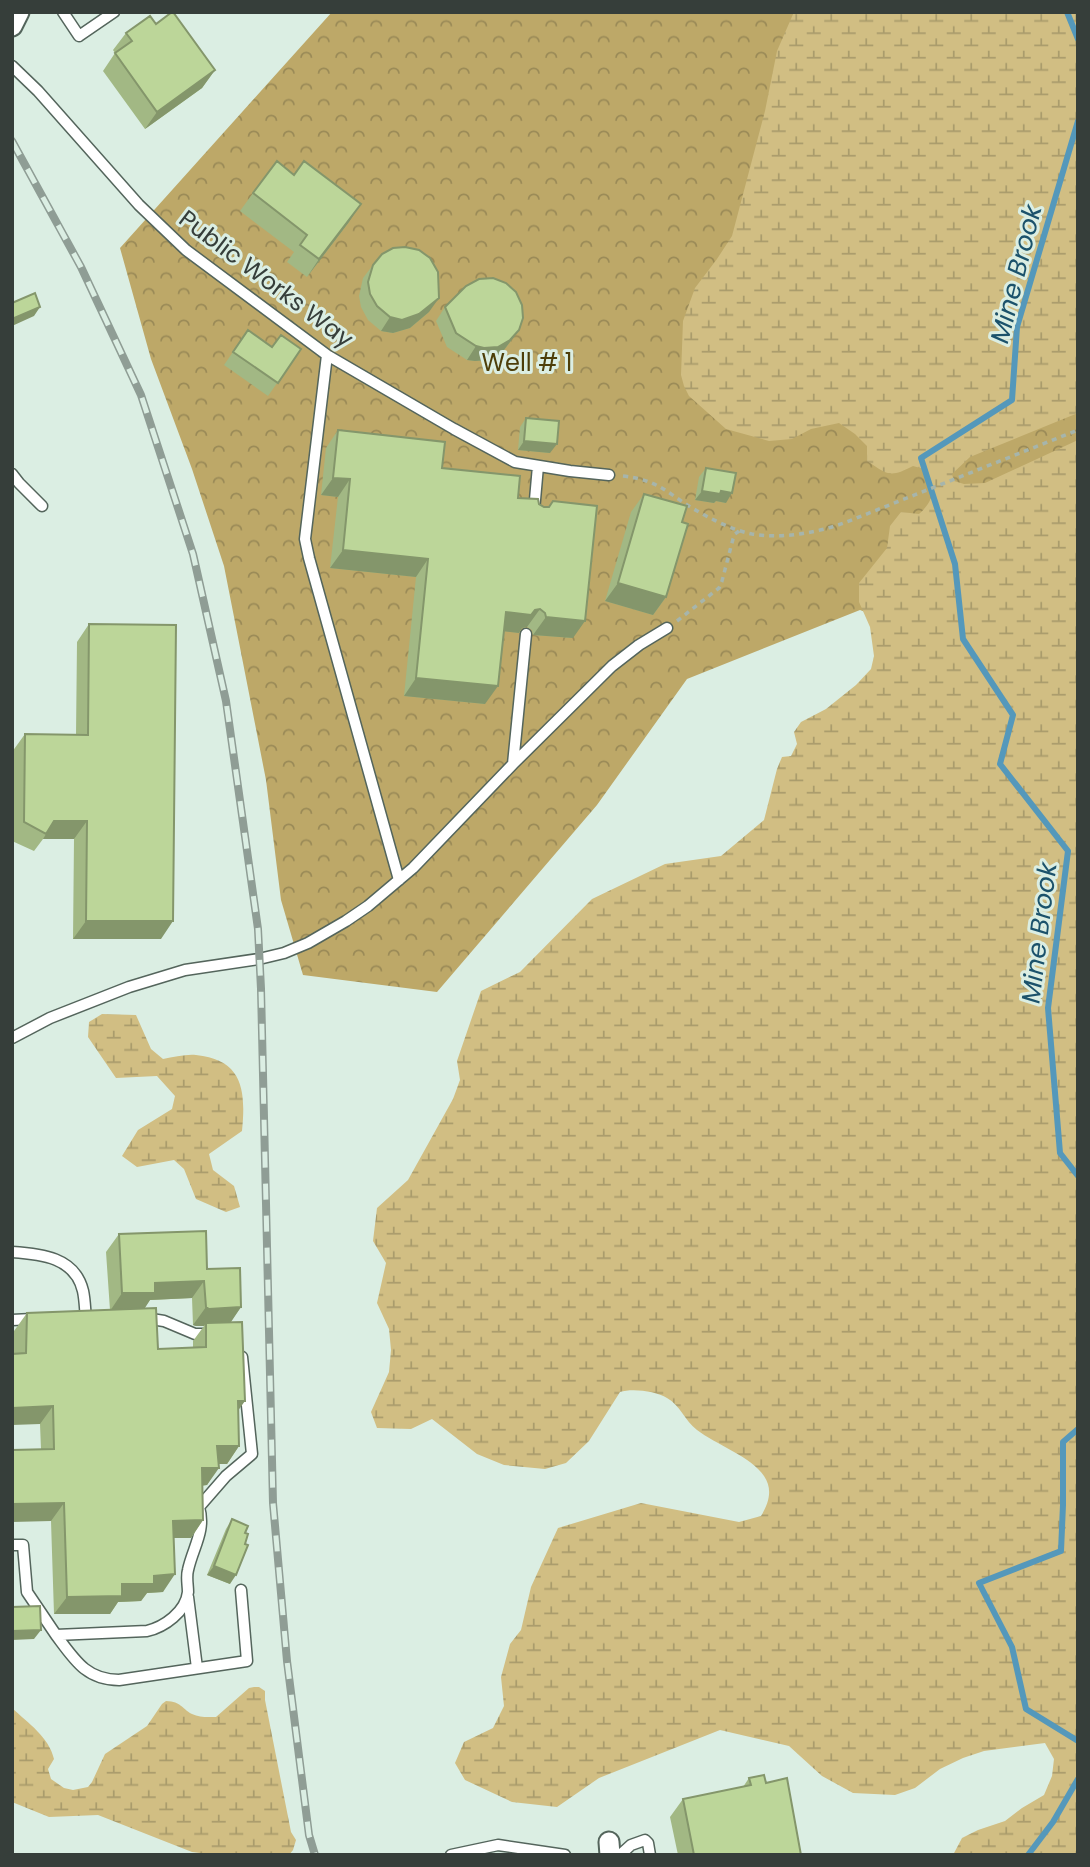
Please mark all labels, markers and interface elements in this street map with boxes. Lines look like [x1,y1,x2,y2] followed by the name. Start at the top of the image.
[981,199,1051,347] water label: Mine Brook
[172,202,361,355] street label: Public Works Way
[482,346,572,379] park label: Well # 1
[1013,859,1066,1005] water label: Mine Brook

